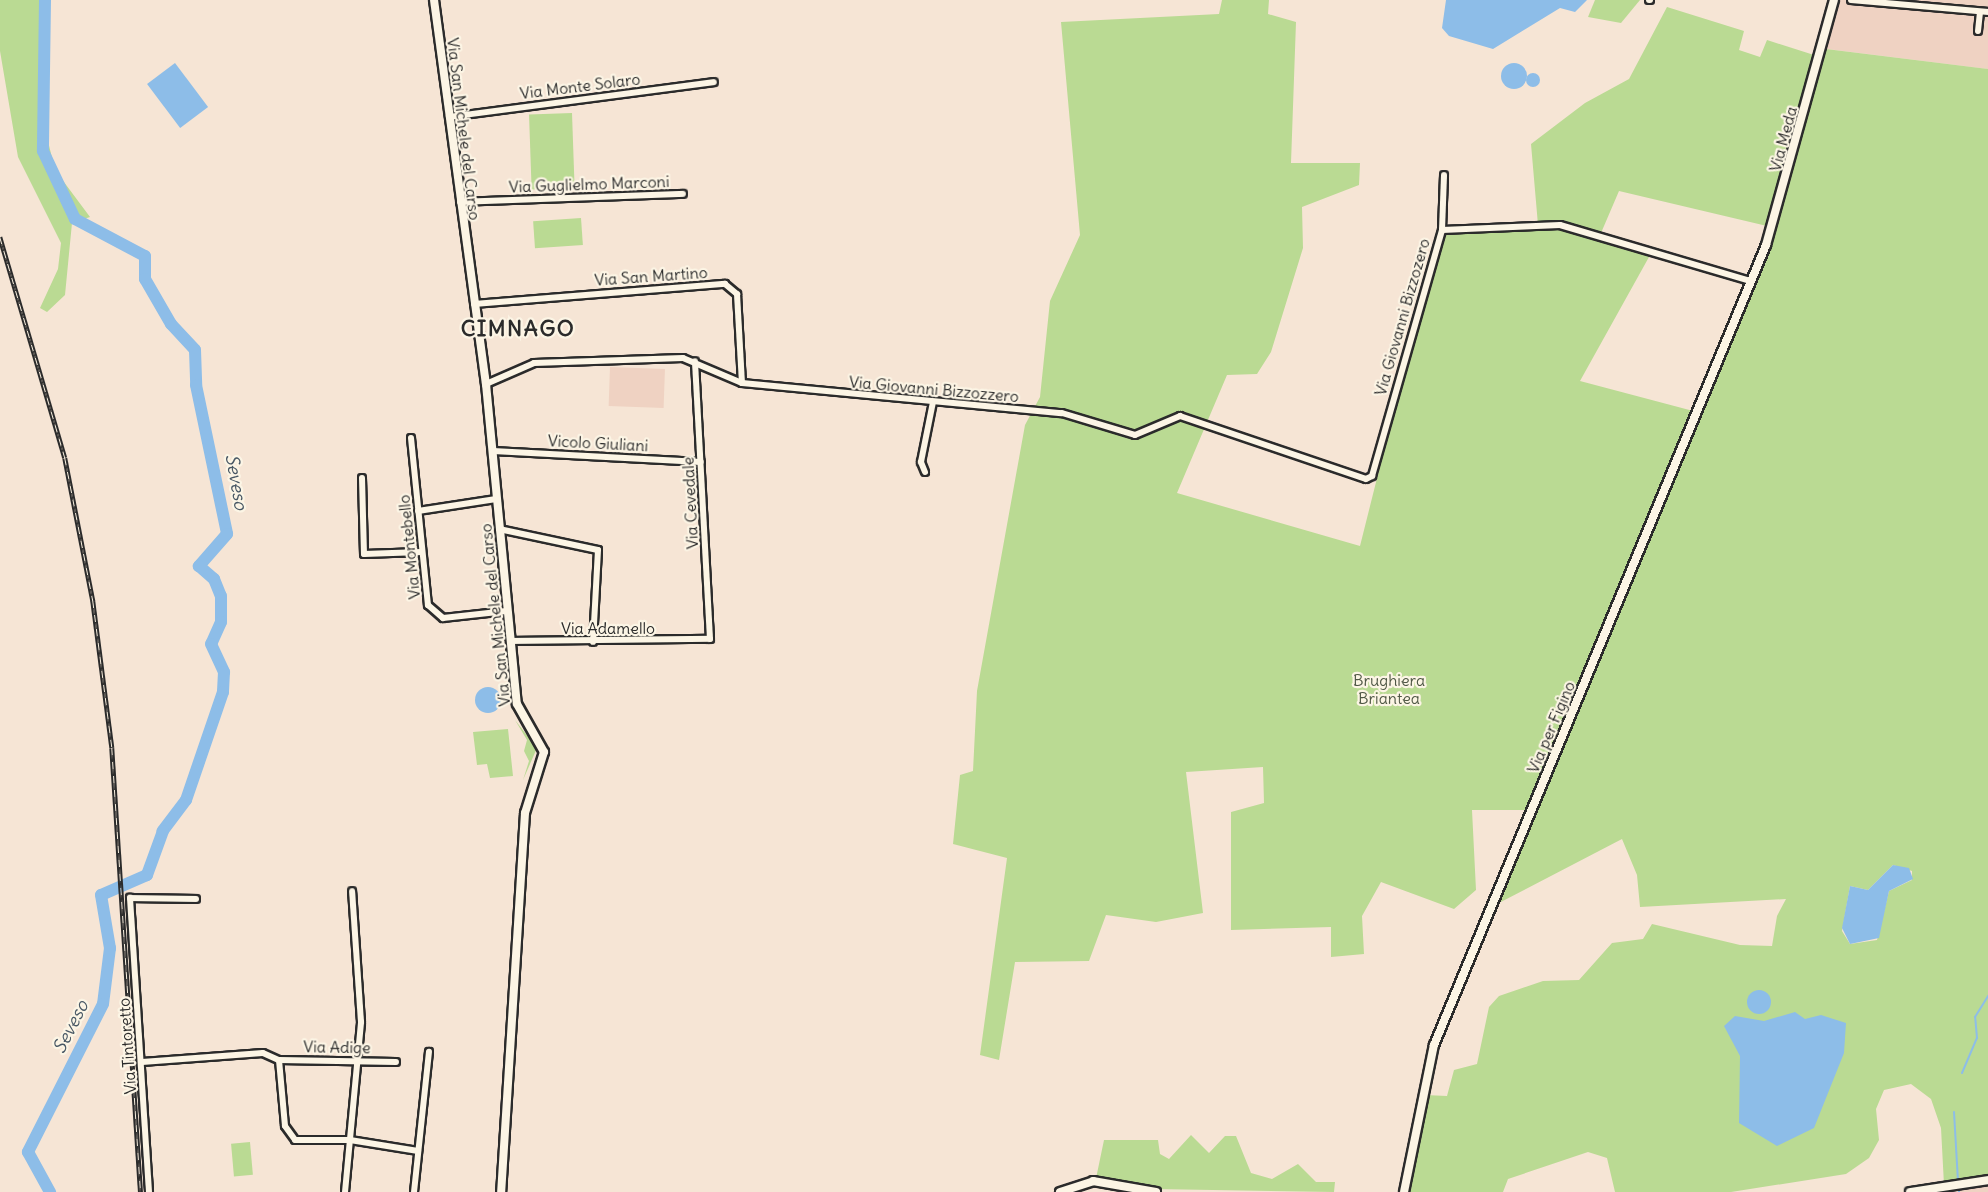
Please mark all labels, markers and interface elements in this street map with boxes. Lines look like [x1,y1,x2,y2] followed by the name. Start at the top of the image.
[443,37,485,221] street label: Via San Michele del Carso
[519,69,641,103] street label: Via Monte Solaro
[1765,104,1801,174] street label: Via Meda
[508,172,670,196] street label: Via Guglielmo Marconi
[1370,236,1434,398] street label: Via Giovanni Bizzozero
[594,262,708,290] street label: Via San Martino
[461,316,575,342] district label: CIMNAGO
[848,372,1020,406] street label: Via Giovanni Bizzozzero
[547,431,649,455] street label: Vicolo Giuliani
[220,452,252,512] water label: Seveso
[678,456,702,550] street label: Via Cevedale
[394,494,424,600] street label: Via Montebello
[476,523,514,707] street label: Via San Michele del Carso
[561,618,655,638] street label: Via Adamello
[1353,670,1425,708] park label: Brughiera Briantea
[1523,678,1579,776] street label: Via per Figino
[49,997,93,1057] water label: Seveso
[114,997,140,1095] street label: Via Tintoretto
[303,1037,371,1057] street label: Via Adige

